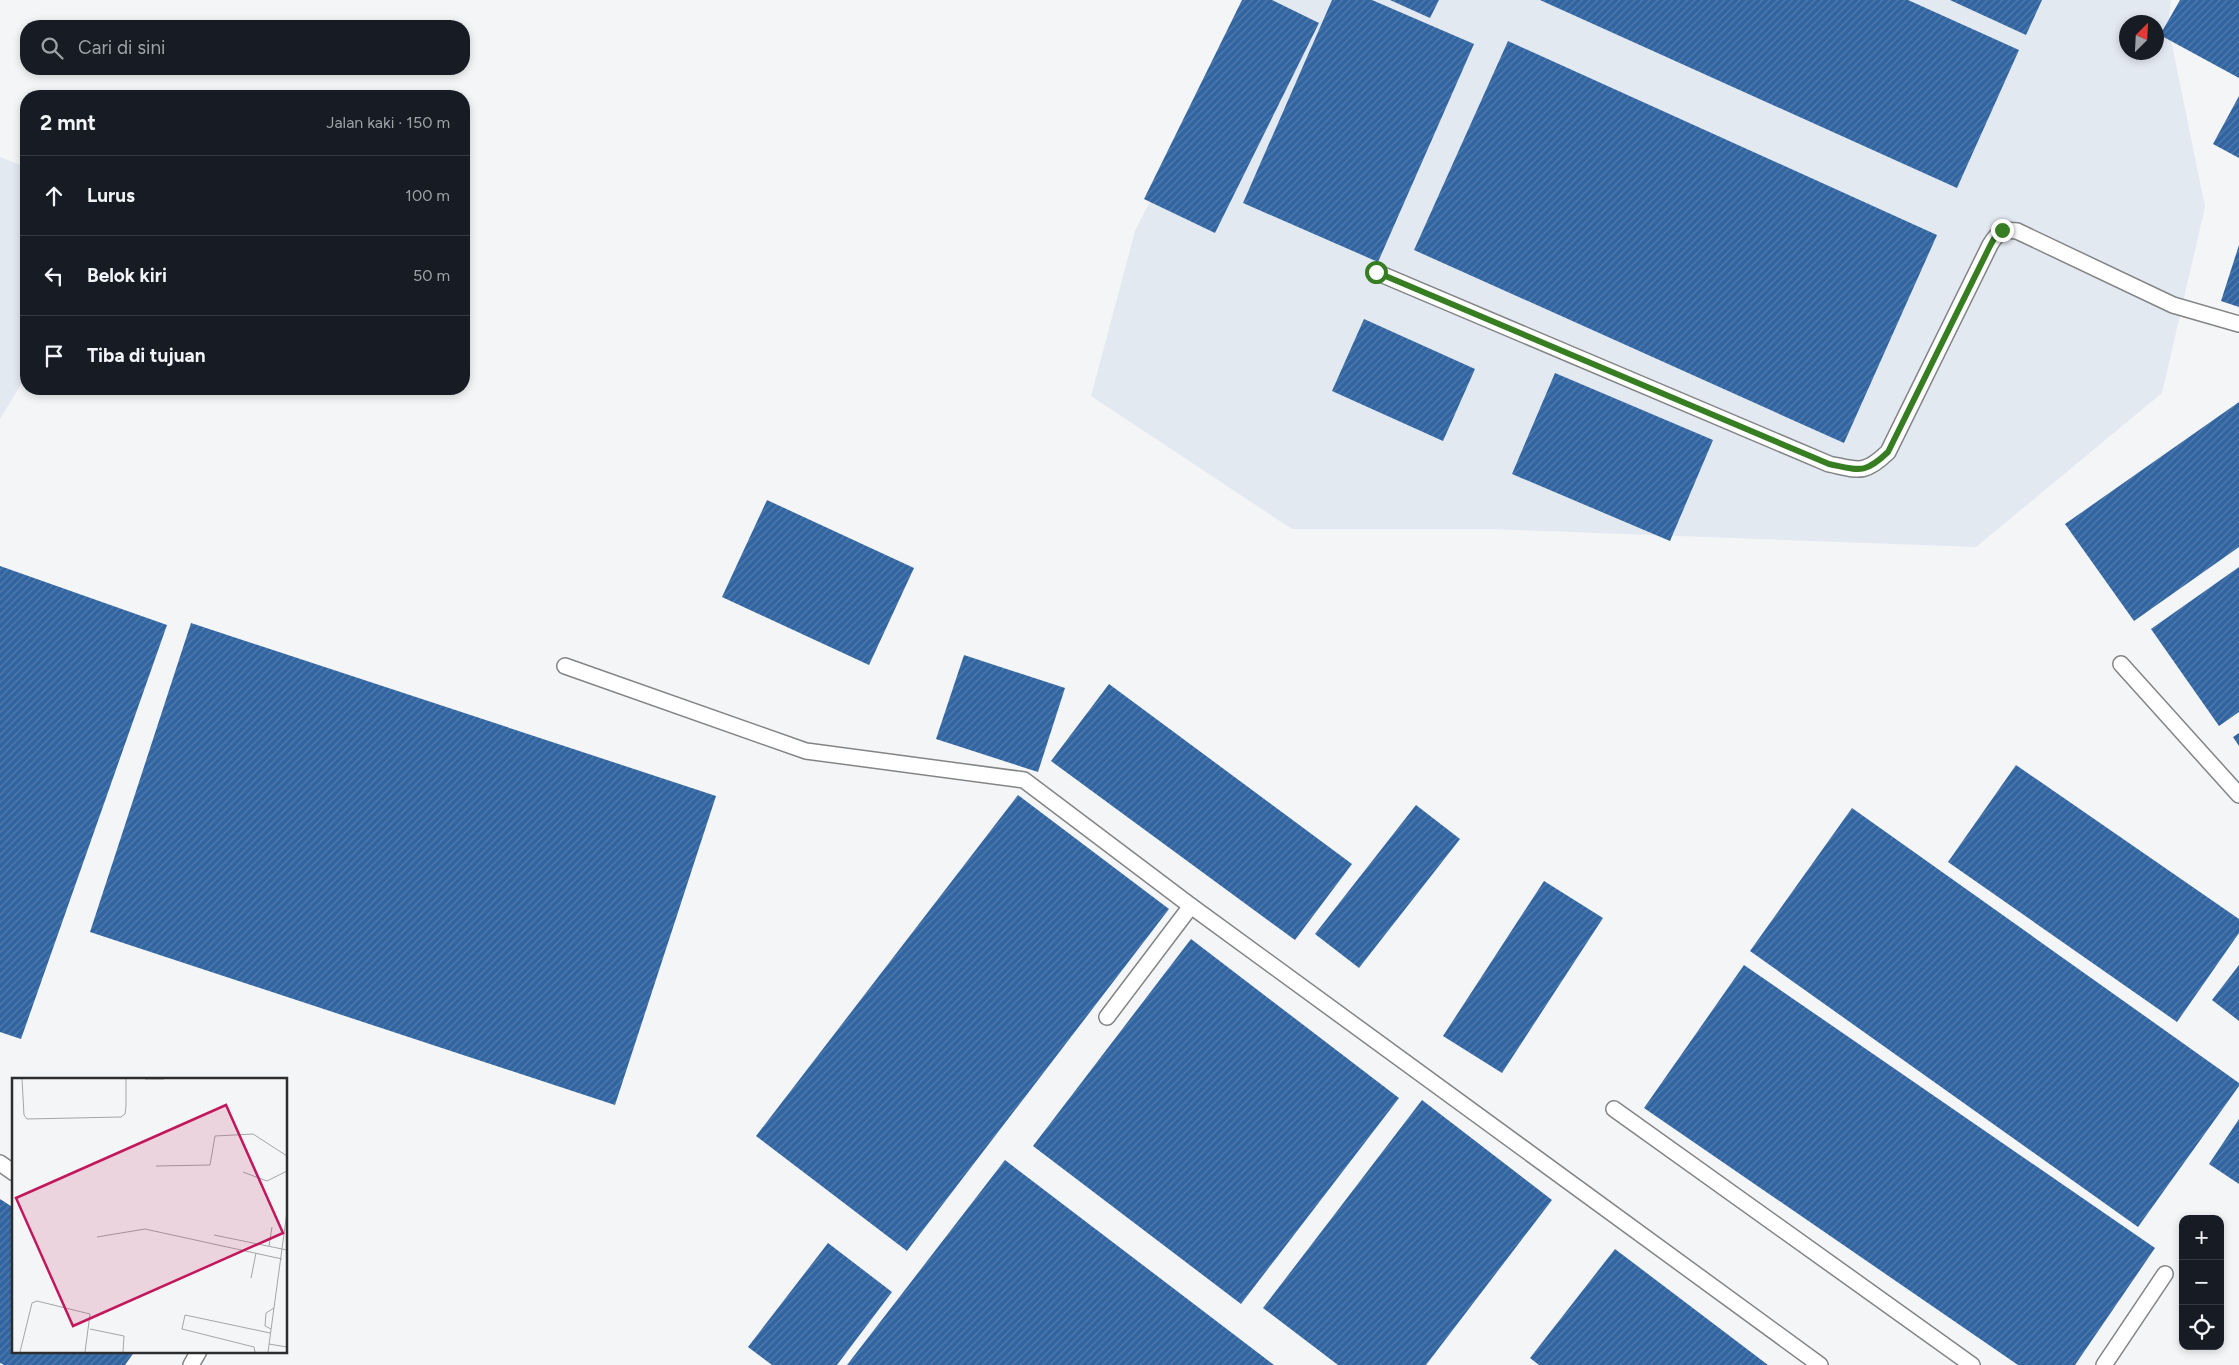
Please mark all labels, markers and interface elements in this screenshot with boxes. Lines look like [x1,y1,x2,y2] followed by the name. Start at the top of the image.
[2119,15,2164,60] north arrow
[20,20,470,75] search box
[38,34,66,62] icon: search
[78,36,165,59] text: Cari di sini
[40,110,96,135] text: 2 mnt
[326,113,450,132] text: Jalan kaki · 150 m
[40,182,68,210] icon: ahead
[87,184,135,207] text: Lurus
[405,186,450,205] text: 100 m
[1991,219,2014,242] route end
[1365,261,1388,284] route start
[40,262,68,290] icon: left
[87,264,167,287] text: Belok kiri
[413,266,450,285] text: 50 m
[40,342,68,370] icon: arrive
[87,344,206,367] text: Tiba di tujuan
[12,1078,288,1352] inset map
[2179,1215,2224,1350] map controls
[2179,1215,2224,1260] button: +
[2179,1260,2224,1305] button: −
[2179,1305,2224,1350] button: locate

